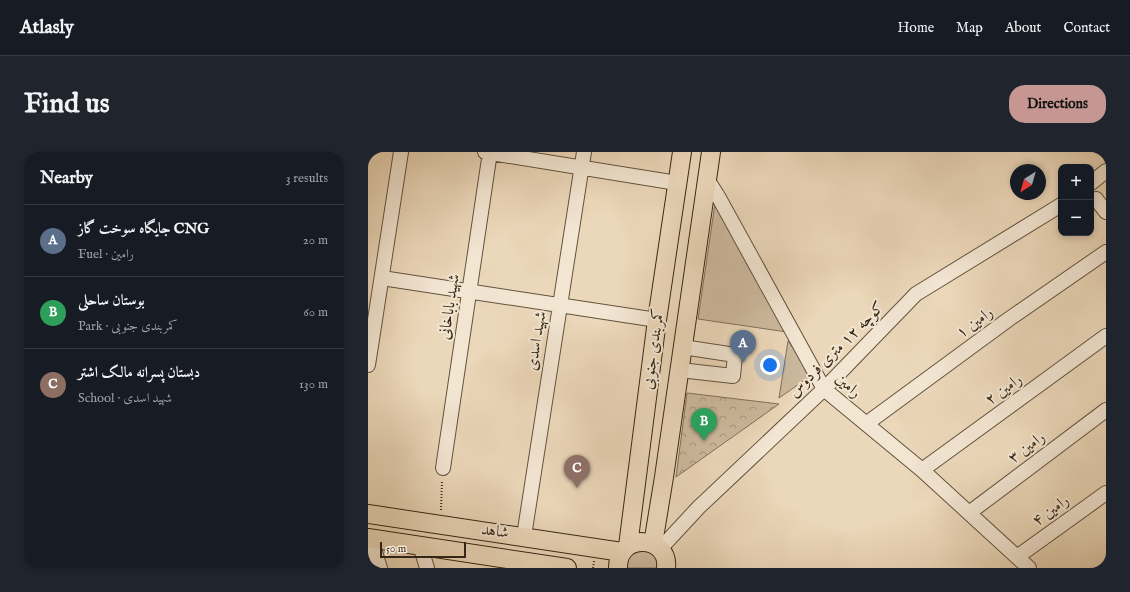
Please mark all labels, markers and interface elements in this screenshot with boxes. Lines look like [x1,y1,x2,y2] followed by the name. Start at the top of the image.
[20,16,74,40] text: Atlasly
[898,19,934,37] text: Home
[956,19,983,37] text: Map
[1005,19,1041,37] text: About
[1063,19,1110,37] text: Contact
[1009,85,1106,123] button: Directions
[24,87,110,122] text: Find us
[1010,164,1046,200] north arrow
[1058,164,1094,236] map controls
[1058,164,1094,200] button: +
[40,168,93,189] text: Nearby
[286,170,328,187] text: 3 results
[1058,200,1094,236] button: −
[78,219,209,238] text: جایگاه سوخت گاز CNG
[49,232,57,249] text: A
[303,232,328,249] text: 20 m
[78,246,134,263] text: Fuel · رامین
[435,273,465,341] street label: شهید باباخانی
[78,291,145,310] text: بوستان ساحلی
[785,298,889,402] street label: کوچه ۱۲ متری فردوس
[952,303,998,343] street label: رامین ۱
[49,304,57,321] text: B
[303,304,328,321] text: 60 m
[638,307,670,391] street label: کمربندی جنوبی
[522,310,552,372] street label: شهید اسدی
[78,318,178,335] text: Park · کمربندی جنوبی
[730,330,756,363] pin: A
[760,355,780,375] your location
[78,363,200,382] text: دبستان پسرانه مالک اشتر
[831,369,865,403] street label: رامین
[981,370,1027,410] street label: رامین ۲
[48,376,58,393] text: C
[299,376,328,393] text: 130 m
[78,390,172,407] text: School · شهید اسدی
[691,408,717,441] pin: B
[1005,428,1049,468] street label: رامین ۳
[564,455,590,488] pin: C
[1028,491,1074,531] street label: رامین ۴
[480,520,510,544] street label: شاهد
[380,540,466,559] scale bar
[386,542,406,556] text: 50 m

